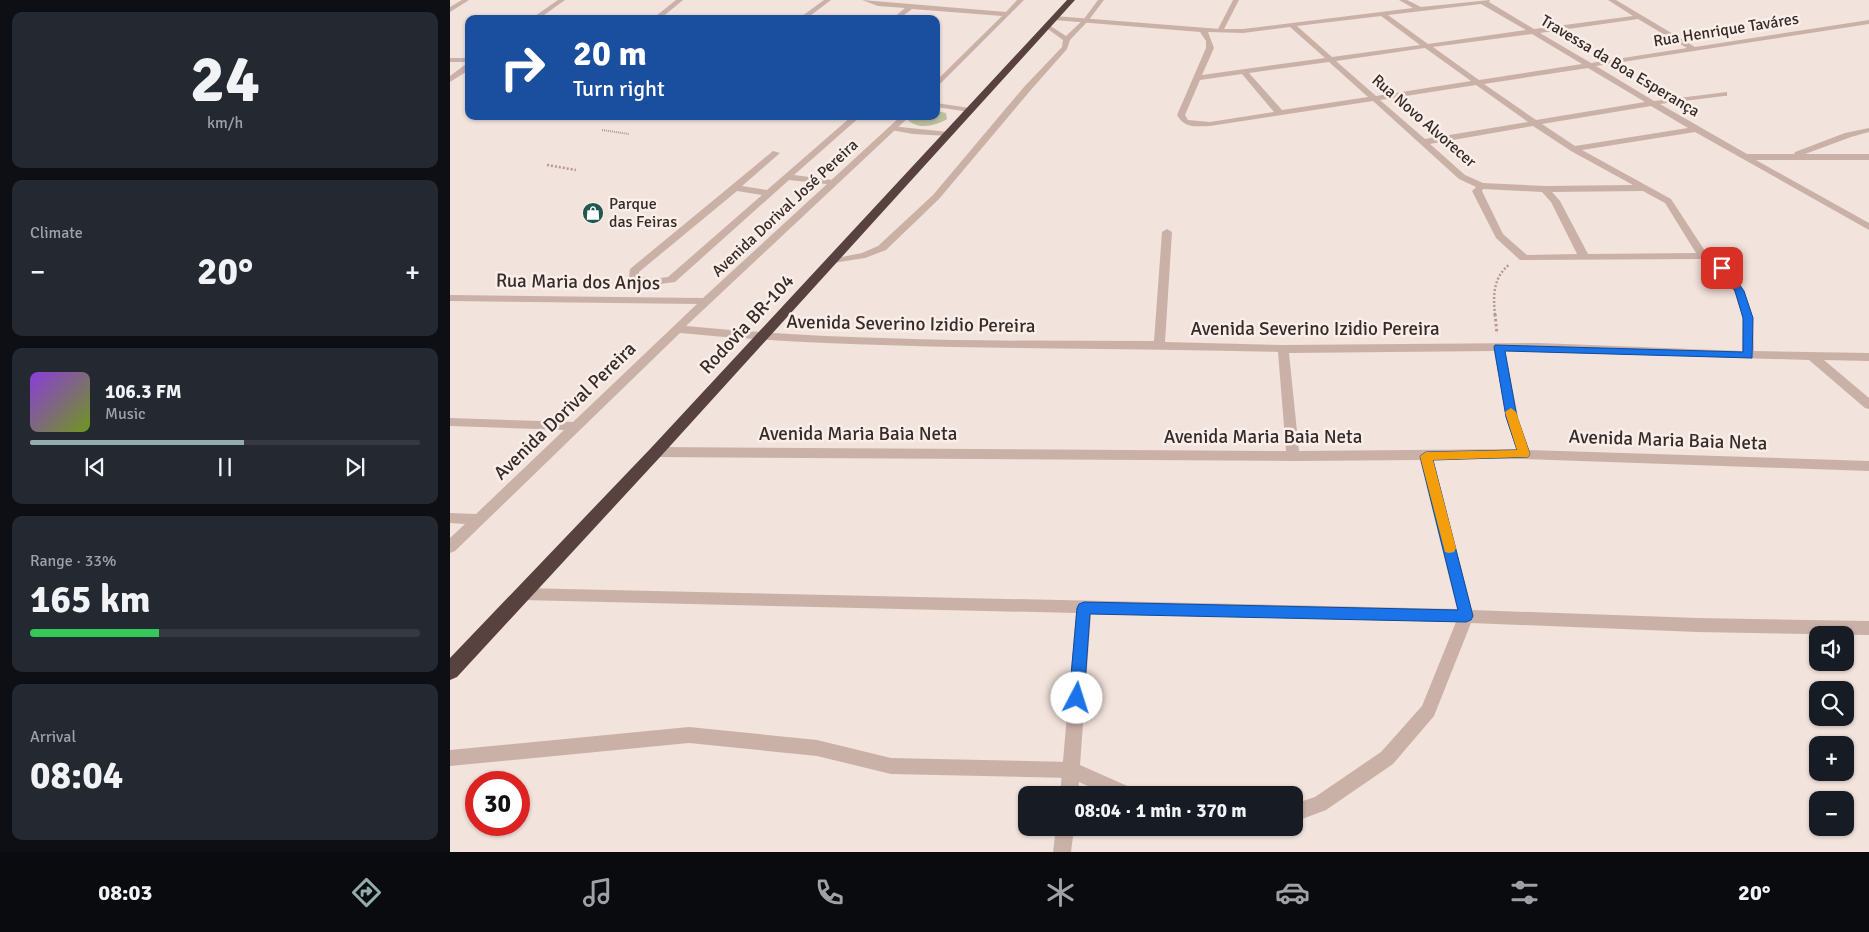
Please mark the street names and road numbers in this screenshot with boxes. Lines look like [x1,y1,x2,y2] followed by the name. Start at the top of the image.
[1652,9,1800,51] street label: Rua Henrique Taváres
[1537,11,1703,121] street label: Travessa da Boa Esperança
[1368,70,1480,172] street label: Rua Novo Alvorecer
[708,135,862,281] street label: Avenida Dorival José Pereira
[496,269,660,295] street label: Rua Maria dos Anjos
[694,269,800,379] street label: Rodovia BR-104
[786,310,1036,338] street label: Avenida Severino Izidio Pereira
[1190,317,1440,341] street label: Avenida Severino Izidio Pereira
[489,337,641,485] street label: Avenida Dorival Pereira
[759,422,957,446] street label: Avenida Maria Baia Neta
[1164,425,1362,449] street label: Avenida Maria Baia Neta
[1568,425,1768,455] street label: Avenida Maria Baia Neta

